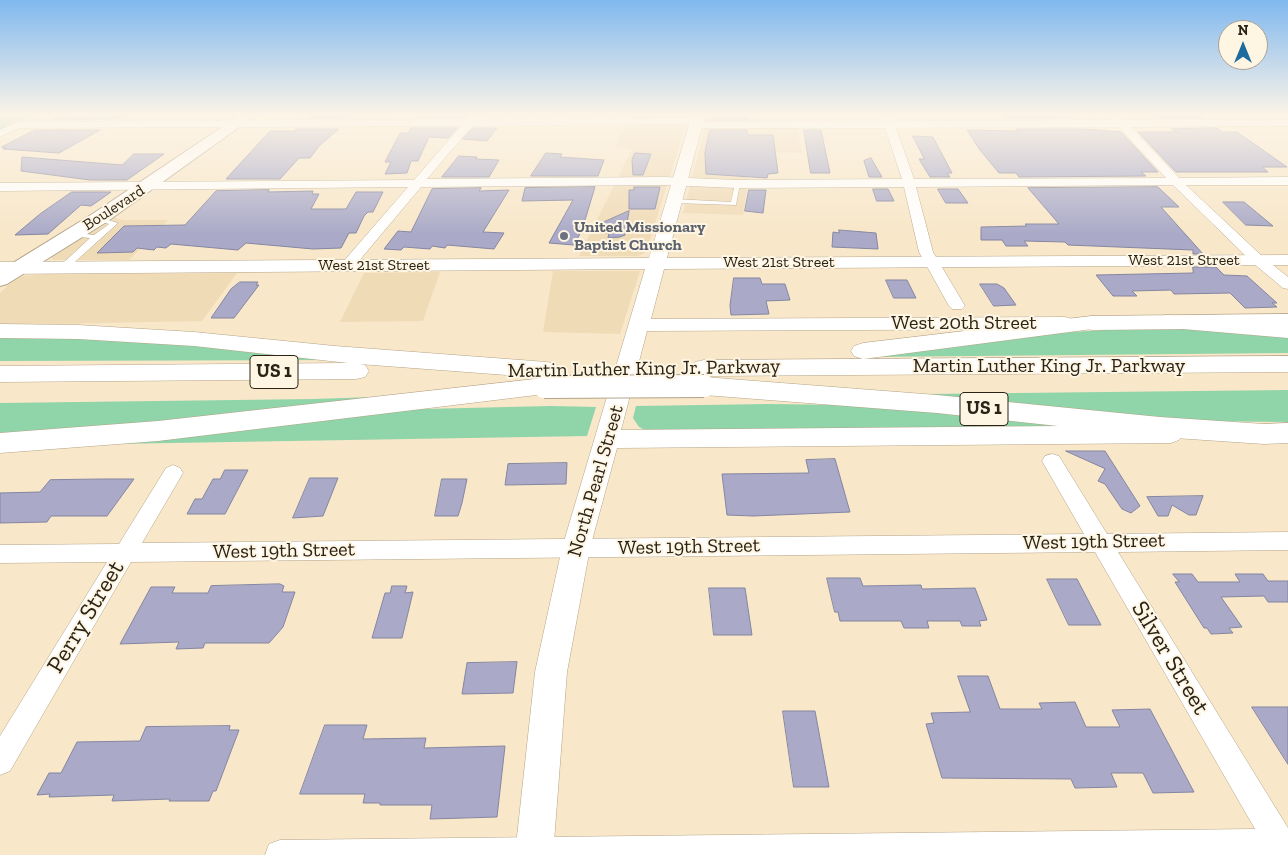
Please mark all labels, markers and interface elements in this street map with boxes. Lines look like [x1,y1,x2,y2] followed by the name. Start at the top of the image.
[1218,20,1268,70] north arrow
[1238,22,1248,39] text: N
[80,181,148,235] street label: Boulevard
[574,217,706,255] place label: United Missionary Baptist Church
[558,230,570,242] marker: United Missionary Baptist Church
[1128,250,1240,270] street label: West 21st Street
[723,252,835,272] street label: West 21st Street
[318,255,430,275] street label: West 21st Street
[891,311,1037,335] street label: West 20th Street
[913,354,1185,378] street label: Martin Luther King Jr. Parkway
[508,355,780,383] street label: Martin Luther King Jr. Parkway
[250,356,298,388] road number: US 1
[960,392,1008,426] road number: US 1
[563,402,629,560] street label: North Pearl Street
[1023,529,1165,555] street label: West 19th Street
[618,534,760,560] street label: West 19th Street
[213,538,355,564] street label: West 19th Street
[41,556,131,678] street label: Perry Street
[1125,596,1215,720] street label: Silver Street

